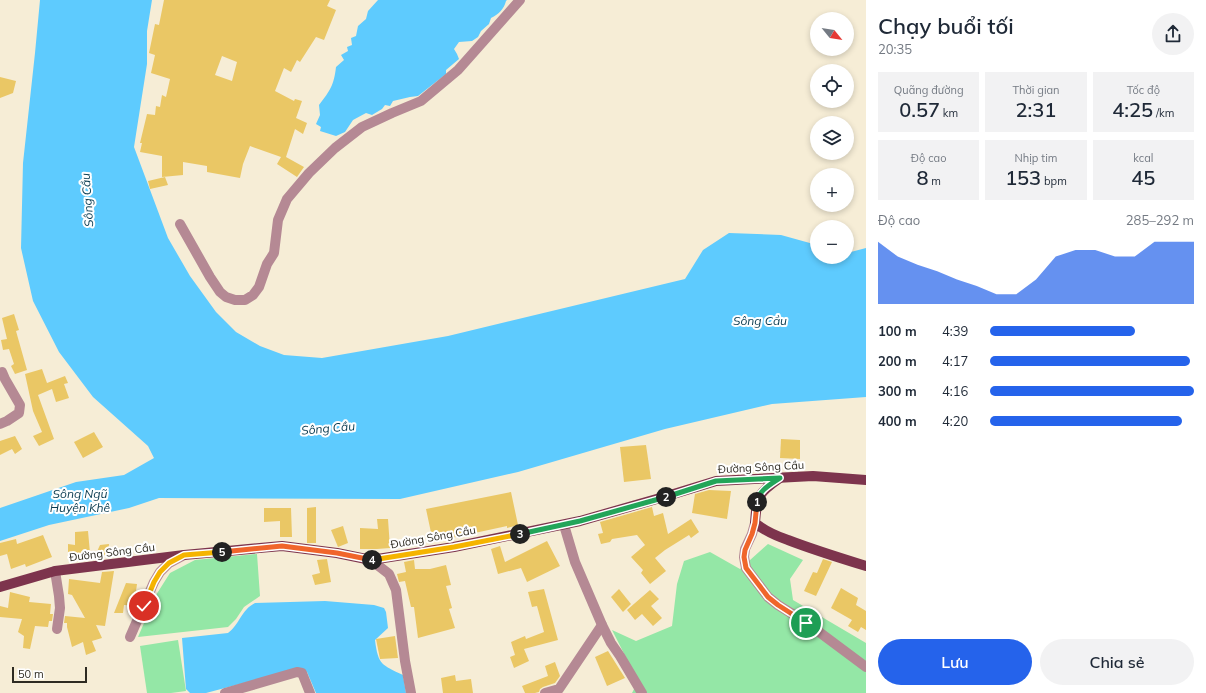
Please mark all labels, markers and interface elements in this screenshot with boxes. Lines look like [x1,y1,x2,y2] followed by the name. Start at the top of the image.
[810,12,854,56] north arrow
[810,12,854,264] map controls
[878,12,1014,40] text: Chạy buổi tối
[1152,13,1194,55] button: share
[878,41,912,57] text: 20:35
[810,64,854,108] button: locate
[894,83,964,97] text: Quãng đường
[1012,83,1060,97] text: Thời gian
[1127,83,1160,97] text: Tốc độ
[899,97,940,122] text: 0.57
[1016,97,1056,122] text: 2:31
[1112,97,1153,122] text: 4:25
[940,106,958,120] text: km
[1153,106,1174,120] text: /km
[810,116,854,160] button: layers
[911,151,946,165] text: Độ cao
[1015,151,1057,165] text: Nhịp tim
[1133,151,1153,165] text: kcal
[916,165,928,190] text: 8
[1005,165,1041,190] text: 153
[1131,165,1155,190] text: 45
[810,168,854,212] button: +
[78,172,96,227] water label: Sông Cầu
[928,174,941,188] text: m
[1041,174,1067,188] text: bpm
[878,212,920,228] text: Độ cao
[1126,212,1194,228] text: 285–292 m
[810,220,854,264] button: −
[733,313,787,328] water label: Sông Cầu
[878,323,917,339] text: 100 m
[942,323,968,339] text: 4:39
[878,353,917,369] text: 200 m
[942,353,968,369] text: 4:17
[878,383,917,399] text: 300 m
[942,383,968,399] text: 4:16
[878,413,917,429] text: 400 m
[942,413,968,429] text: 4:20
[300,418,356,438] water label: Sông Cầu
[718,458,804,476] street label: Đường Sông Cầu
[50,486,111,515] water label: Sông Ngũ Huyện Khê
[656,487,676,507] pin: 2
[663,490,669,504] text: 2
[747,492,767,512] pin: 1
[754,495,760,509] text: 1
[389,523,477,551] street label: Đường Sông Cầu
[510,524,530,544] pin: 3
[517,527,523,541] text: 3
[68,540,156,564] street label: Đường Sông Cầu
[212,542,232,562] pin: 5
[219,545,225,559] text: 5
[362,550,382,570] pin: 4
[369,553,375,567] text: 4
[127,589,161,623] pin
[133,595,155,617] icon: check
[789,606,823,640] pin
[795,612,817,634] icon: arrive
[878,639,1032,685] button: Lưu
[1040,639,1194,685] button: Chia sẻ
[12,665,87,684] scale bar
[18,667,44,681] text: 50 m

